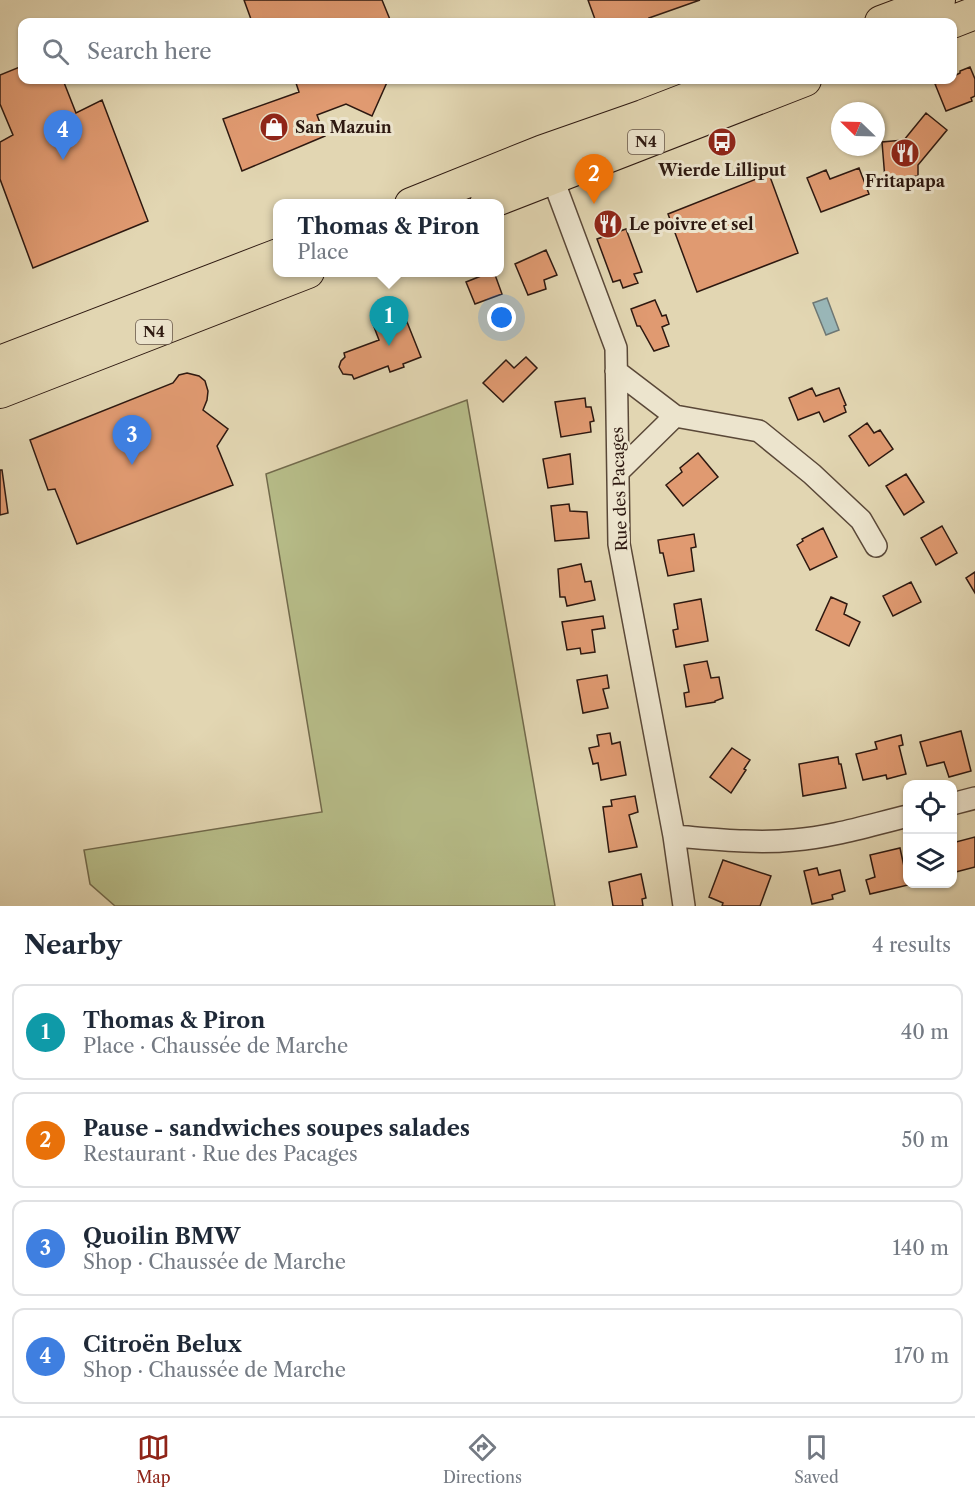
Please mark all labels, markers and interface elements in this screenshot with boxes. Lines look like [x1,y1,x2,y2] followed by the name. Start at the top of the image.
[18,18,957,84] search box
[39,35,72,68] icon: search
[87,38,212,65] text: Search here
[831,102,885,156] north arrow
[44,110,82,160] pin: 4
[258,111,290,143] shop icon: San Mazuin
[295,117,392,137] place label: San Mazuin
[706,126,738,158] bus stop icon: Wierde Lilliput
[628,130,664,154] road number: N4
[889,137,921,169] restaurant icon: Fritapapa
[574,154,614,204] pin: 2
[657,160,786,180] place label: Wierde Lilliput
[865,171,946,191] place label: Fritapapa
[273,199,504,277] popup
[592,208,624,240] restaurant icon: Le poivre et sel
[297,213,480,240] text: Thomas & Piron
[629,214,754,234] place label: Le poivre et sel
[297,240,349,264] text: Place
[370,296,408,346] pin: 1
[487,303,516,332] your location
[136,320,172,344] road number: N4
[112,416,152,465] pin: 3
[607,426,631,552] street label: Rue des Pacages
[903,780,957,888] map controls
[903,780,957,834] button: locate
[903,834,957,888] button: layers
[24,929,122,961] text: Nearby
[872,933,951,957] text: 4 results
[83,1007,265,1034] text: Thomas & Piron
[41,1020,50,1044] text: 1
[901,1020,949,1044] text: 40 m
[83,1034,348,1058] text: Place · Chaussée de Marche
[83,1115,470,1142] text: Pause - sandwiches soupes salades
[40,1128,51,1152] text: 2
[902,1128,949,1152] text: 50 m
[83,1142,358,1166] text: Restaurant · Rue des Pacages
[83,1223,241,1250] text: Quoilin BMW
[40,1236,51,1260] text: 3
[892,1236,949,1260] text: 140 m
[83,1250,346,1274] text: Shop · Chaussée de Marche
[83,1331,242,1358] text: Citroën Belux
[40,1344,51,1368] text: 4
[894,1344,949,1368] text: 170 m
[83,1358,346,1382] text: Shop · Chaussée de Marche
[136,1431,171,1487] tab: Map
[443,1431,522,1487] tab: Directions
[794,1431,839,1487] tab: Saved

